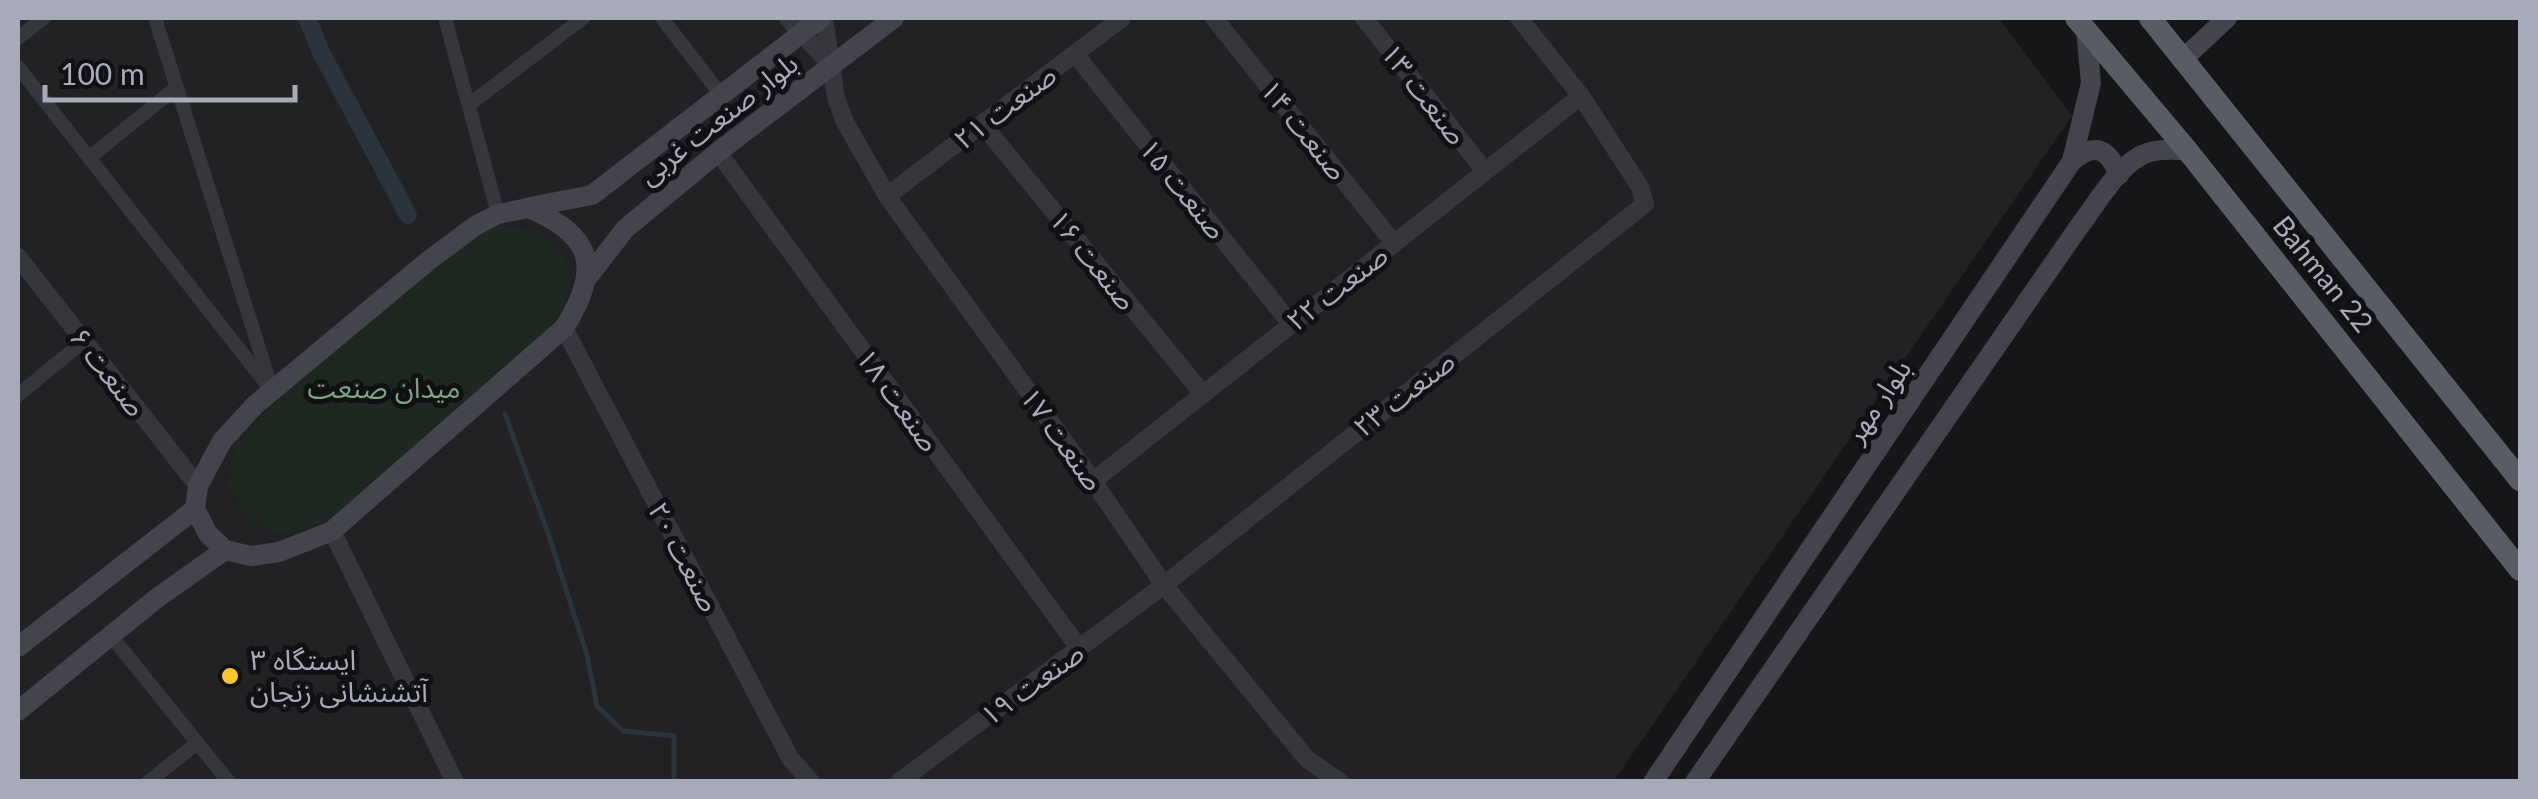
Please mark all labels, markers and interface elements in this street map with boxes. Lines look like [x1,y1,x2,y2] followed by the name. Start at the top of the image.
[1375,36,1475,151] street label: صنعت ۱۳
[45,40,295,102] scale bar
[631,45,805,192] street label: بلوار صنعت غربی
[60,55,145,91] text: 100 m
[947,57,1062,156] street label: صنعت ۲۱
[1254,72,1356,186] street label: صنعت ۱۴
[1133,131,1235,245] street label: صنعت ۱۵
[1043,202,1145,316] street label: صنعت ۱۶
[2267,208,2381,338] street label: Bahman 22
[1279,237,1394,337] street label: صنعت ۲۲
[64,320,154,423] street label: صنعت ۶
[850,341,948,458] street label: صنعت ۱۸
[1346,343,1461,443] street label: صنعت ۲۳
[1836,352,1918,450] street label: بلوار مهر
[307,370,461,404] park label: میدان صنعت
[1014,380,1112,497] street label: صنعت ۱۷
[642,496,728,617] street label: صنعت ۲۰
[973,634,1090,732] street label: صنعت ۱۹
[250,642,430,709] place label: ایستگاه ۳ آتشنشانی زنجان
[219,665,241,687] marker: ایستگاه ۳ آتشنشانی زنجان

